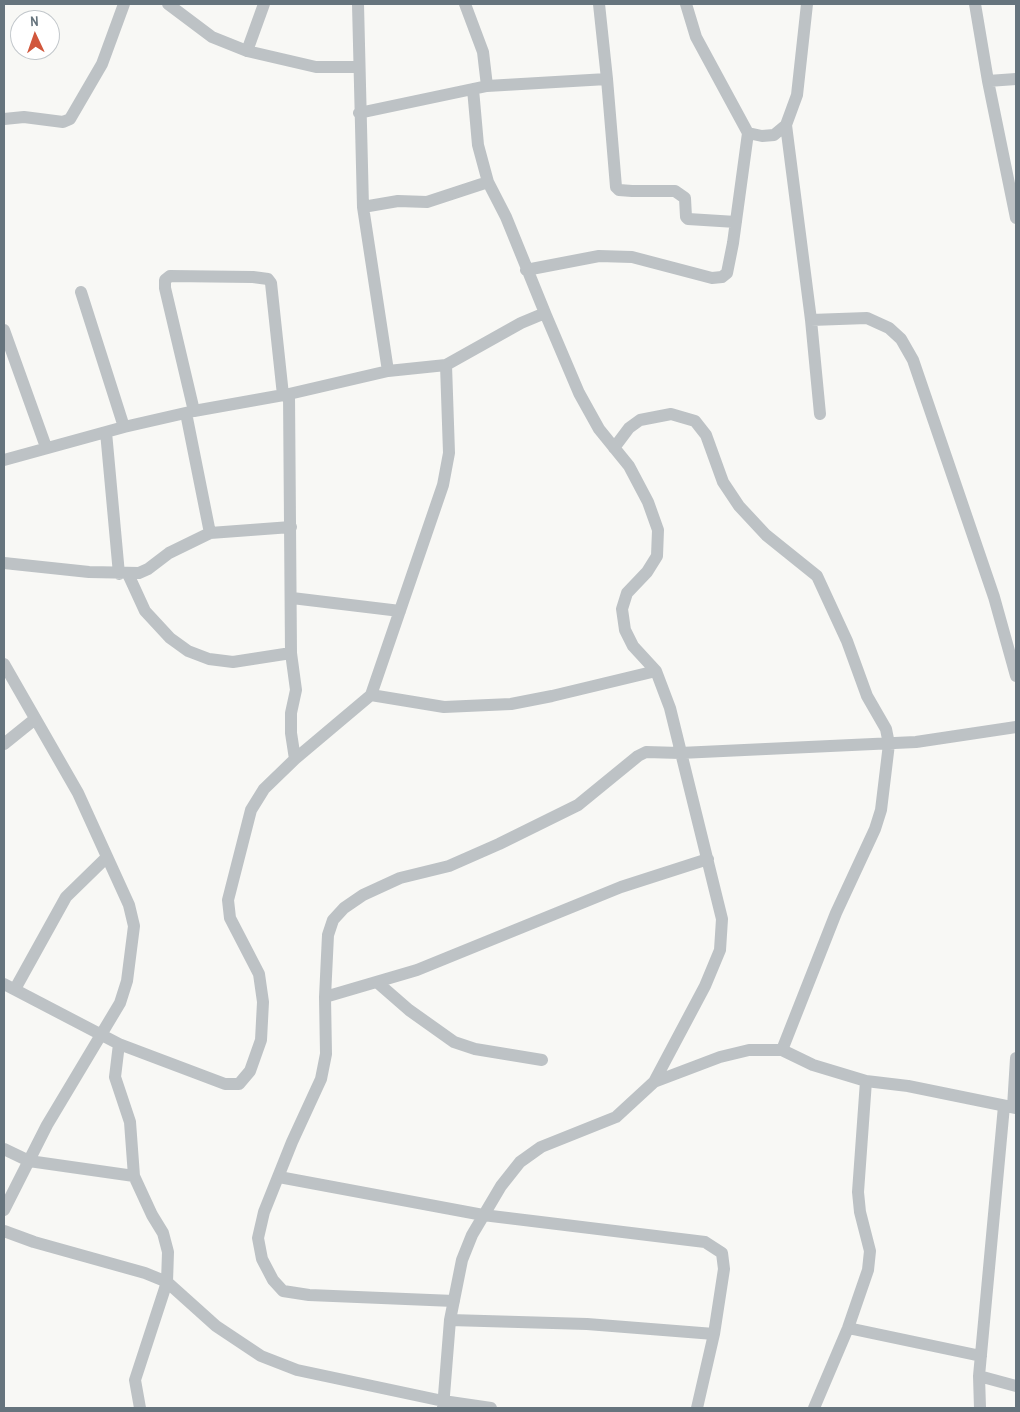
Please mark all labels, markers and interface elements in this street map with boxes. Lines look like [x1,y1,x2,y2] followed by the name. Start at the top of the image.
[10,10,60,60] north arrow
[30,12,39,30] text: N

